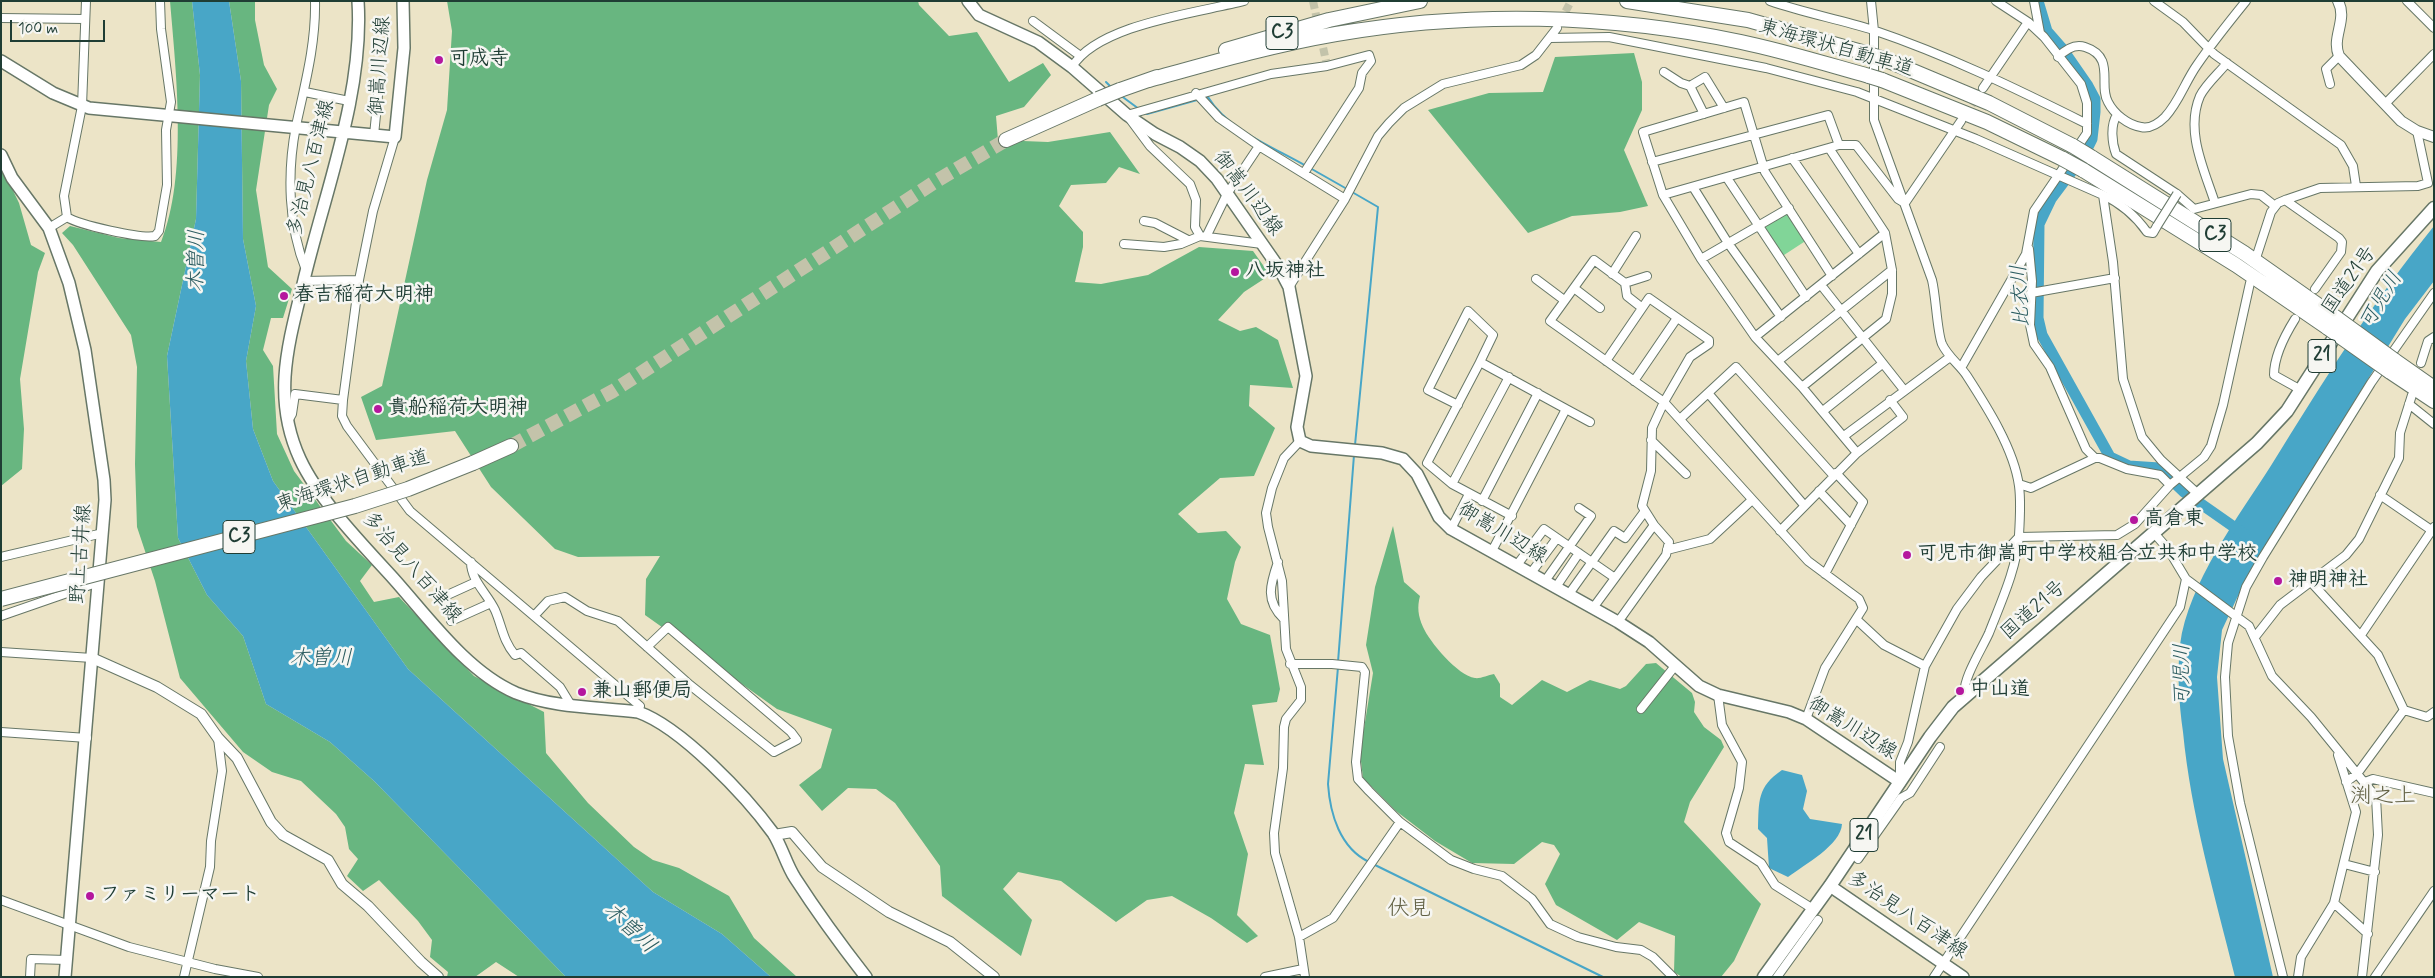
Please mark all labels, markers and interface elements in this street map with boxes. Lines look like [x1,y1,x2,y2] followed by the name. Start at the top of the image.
[12,10,108,42] scale bar
[366,15,396,117] street label: 御嵩川辺線
[1756,15,1916,83] street label: 東海環状自動車道
[1266,16,1298,49] road number: C3
[18,19,58,39] text: 100 m
[449,48,509,72] place label: 可成寺
[433,54,445,66] marker: 可成寺
[283,97,341,239] street label: 多治見八百津線
[1207,147,1287,241] street label: 御嵩川辺線
[2199,218,2231,252] road number: C3
[185,229,211,293] water label: 木曽川
[2318,242,2382,320] street label: 国道21号
[1245,260,1325,284] place label: 八坂神社
[2008,264,2036,328] water label: 比衣川
[1229,266,1241,278] marker: 八坂神社
[2355,268,2409,334] water label: 可児川
[294,284,434,308] place label: 春吉稲荷大明神
[278,290,290,302] marker: 春吉稲荷大明神
[2308,340,2336,372] road number: 21
[388,397,528,421] place label: 貴船稲荷大明神
[372,403,384,415] marker: 貴船稲荷大明神
[273,446,433,518] street label: 東海環状自動車道
[1453,498,1551,570] street label: 御嵩川辺線
[67,503,97,605] street label: 野上古井線
[356,507,466,629] street label: 多治見八百津線
[2144,508,2204,532] place label: 高倉東
[2128,514,2140,526] marker: 高倉東
[223,520,255,554] road number: C3
[1917,543,2257,567] place label: 可児市御嵩町中学校組合立共和中学校
[1901,549,1913,561] marker: 可児市御嵩町中学校組合立共和中学校
[2288,569,2368,593] place label: 神明神社
[2272,575,2284,587] marker: 神明神社
[1997,576,2071,646] street label: 国道21号
[2171,644,2197,706] water label: 可児川
[290,647,352,673] water label: 木曽川
[1970,679,2030,703] place label: 中山道
[592,680,692,704] place label: 兼山郵便局
[1954,685,1966,697] marker: 中山道
[576,686,588,698] marker: 兼山郵便局
[1803,692,1901,766] street label: 御嵩川辺線
[2350,784,2416,810] district label: 渕之上
[1850,818,1878,852] road number: 21
[1842,867,1972,965] street label: 多治見八百津線
[100,884,260,908] place label: ファミリーマート
[84,890,96,902] marker: ファミリーマート
[1387,897,1431,923] district label: 伏見
[597,898,661,960] water label: 木曽川

